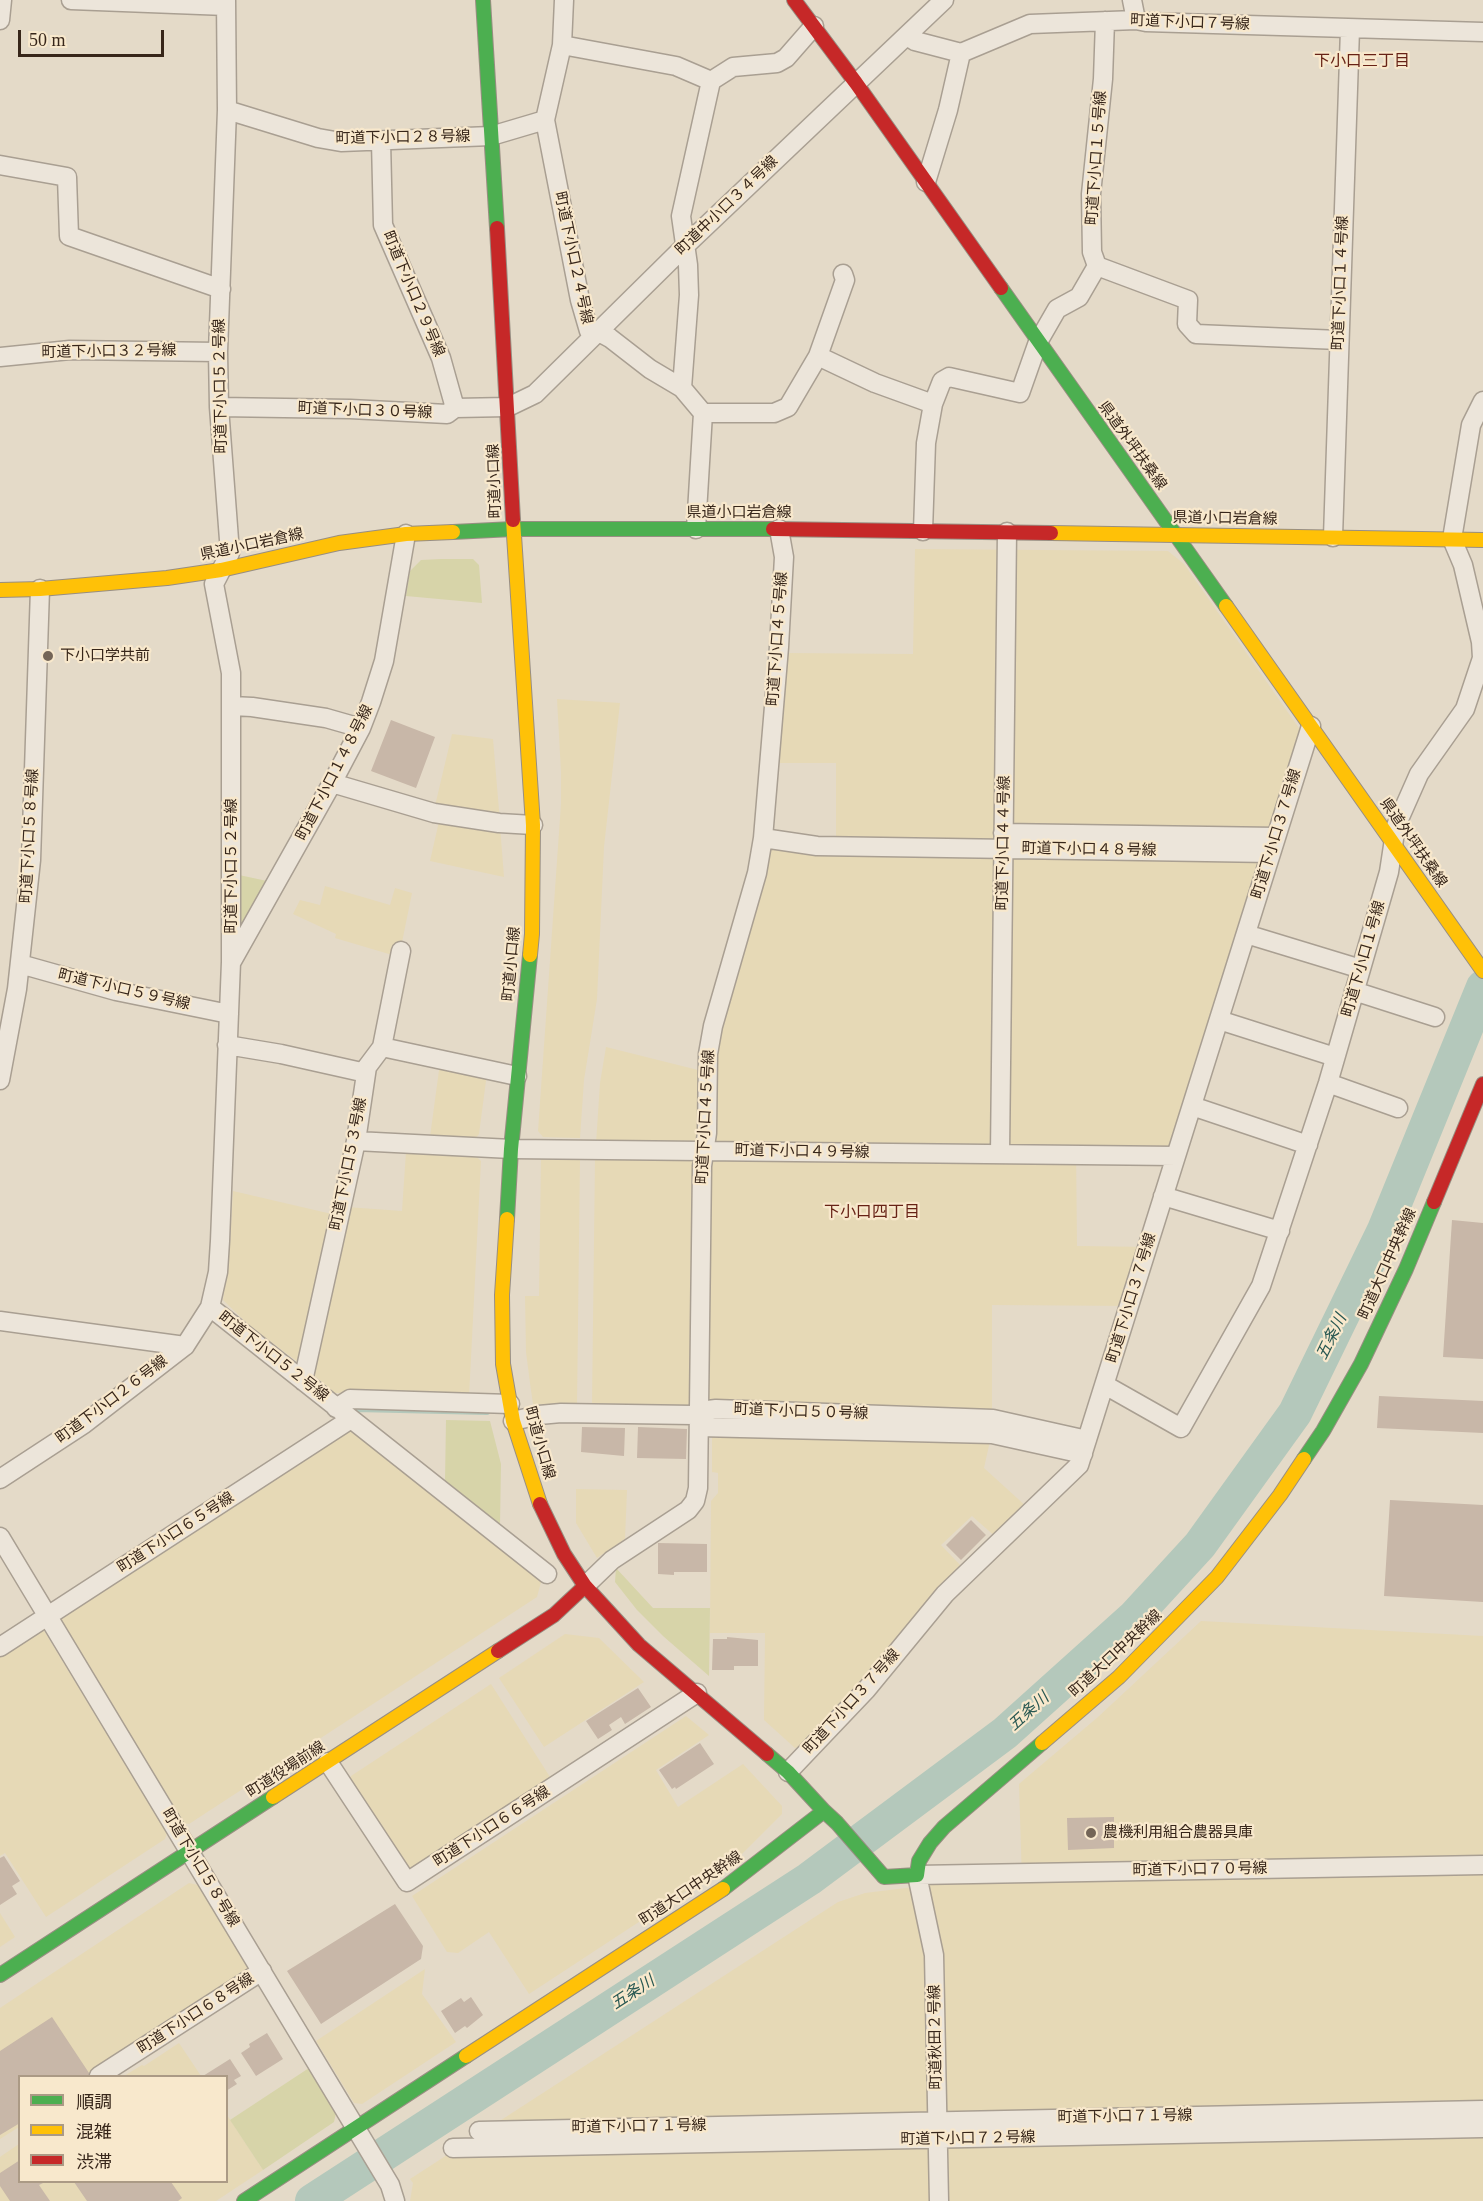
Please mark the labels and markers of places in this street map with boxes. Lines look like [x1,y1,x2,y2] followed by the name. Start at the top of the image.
[60,647,150,665] place label: 下小口学共前
[41,649,55,663] marker: 下小口学共前
[1103,1824,1253,1842] place label: 農機利用組合農器具庫
[1084,1826,1098,1840] marker: 農機利用組合農器具庫

